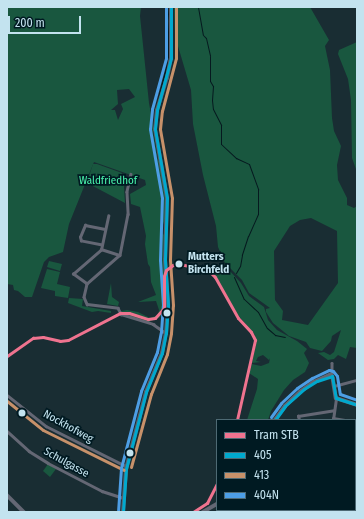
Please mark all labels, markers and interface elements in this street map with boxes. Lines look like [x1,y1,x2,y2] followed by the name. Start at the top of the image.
[10,8,83,34] scale bar
[15,16,45,30] text: 200 m
[79,174,137,188] park label: Waldfriedhof
[188,251,229,277] place label: Mutters Birchfeld
[173,258,185,270] marker: Mutters Birchfeld
[162,308,172,318] unlabelled marker
[17,408,27,418] unlabelled marker
[41,408,95,446] street label: Nockhofweg
[216,419,356,511] legend
[254,428,299,442] text: Tram STB
[41,445,91,481] street label: Schulgasse
[125,448,135,458] unlabelled marker
[254,448,272,462] text: 405
[254,468,269,482] text: 413
[254,488,279,502] text: 404N

